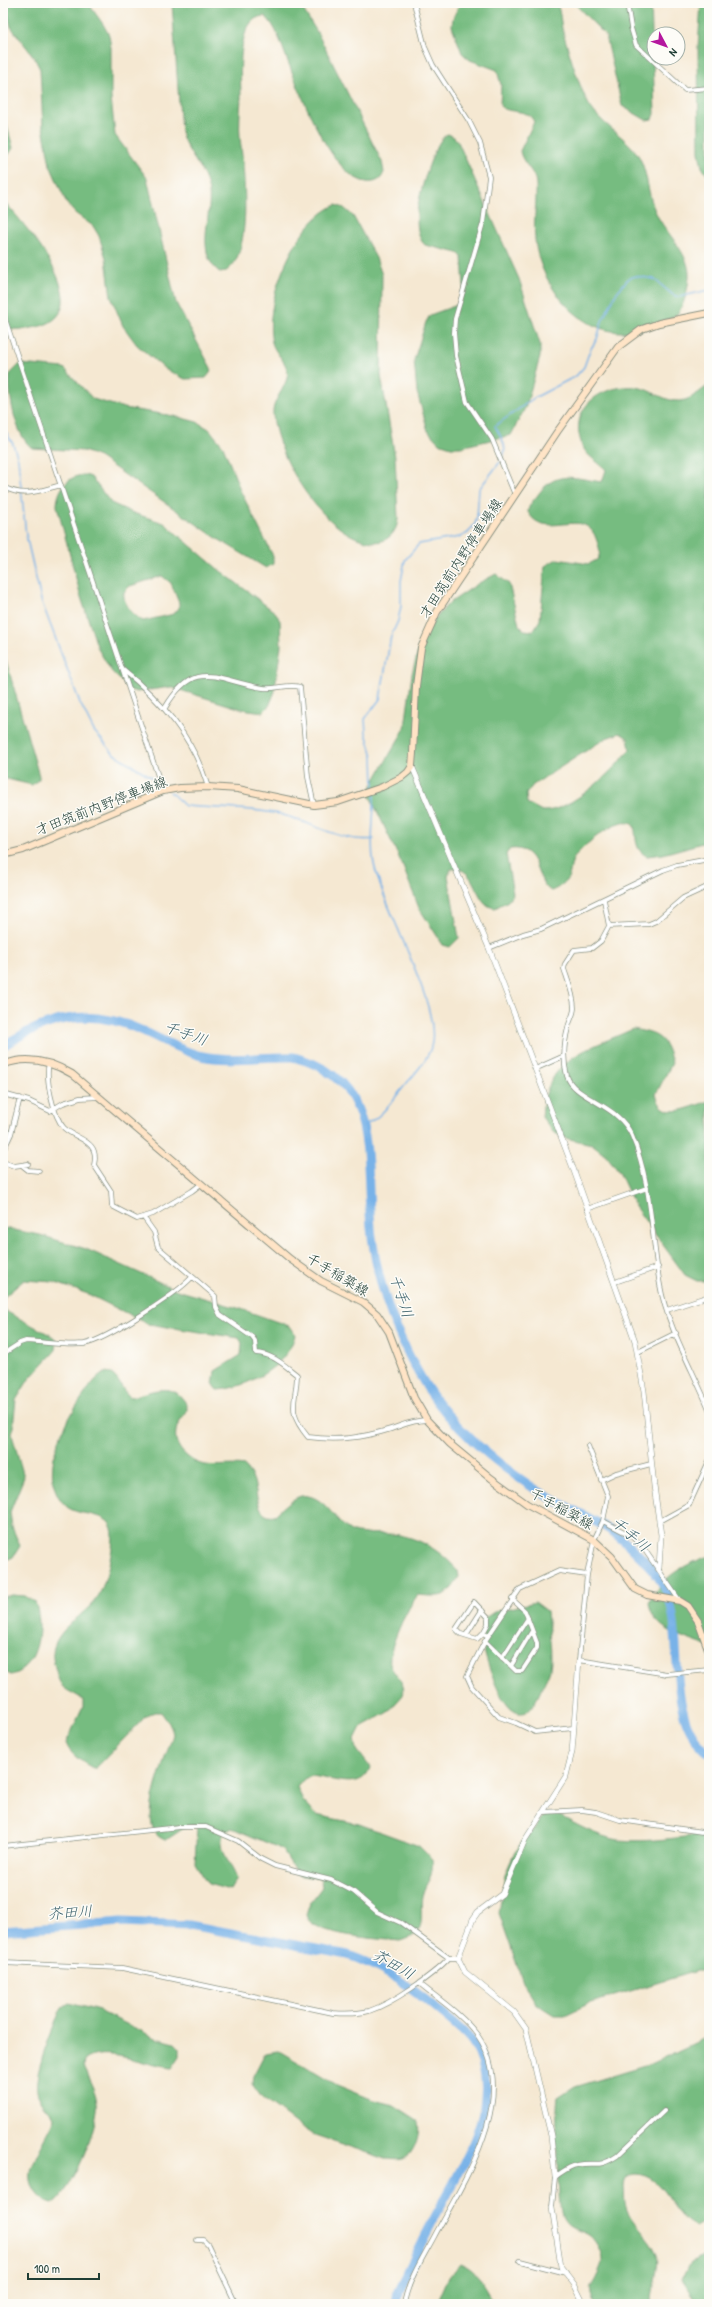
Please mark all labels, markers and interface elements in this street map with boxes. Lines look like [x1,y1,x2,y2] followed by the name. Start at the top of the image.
[646,26,686,66] north arrow
[666,46,681,59] text: N
[414,494,506,622] street label: 才田筑前内野停車場線
[32,771,170,839] street label: 才田筑前内野停車場線
[161,1016,211,1050] water label: 千手川
[303,1248,373,1300] street label: 千手稲築線
[385,1271,419,1321] water label: 千手川
[527,1483,597,1533] street label: 千手稲築線
[607,1511,655,1557] water label: 千手川
[47,1900,93,1924] water label: 芥田川
[369,1944,419,1984] water label: 芥田川
[28,2255,99,2281] scale bar
[34,2260,60,2277] text: 100 m

